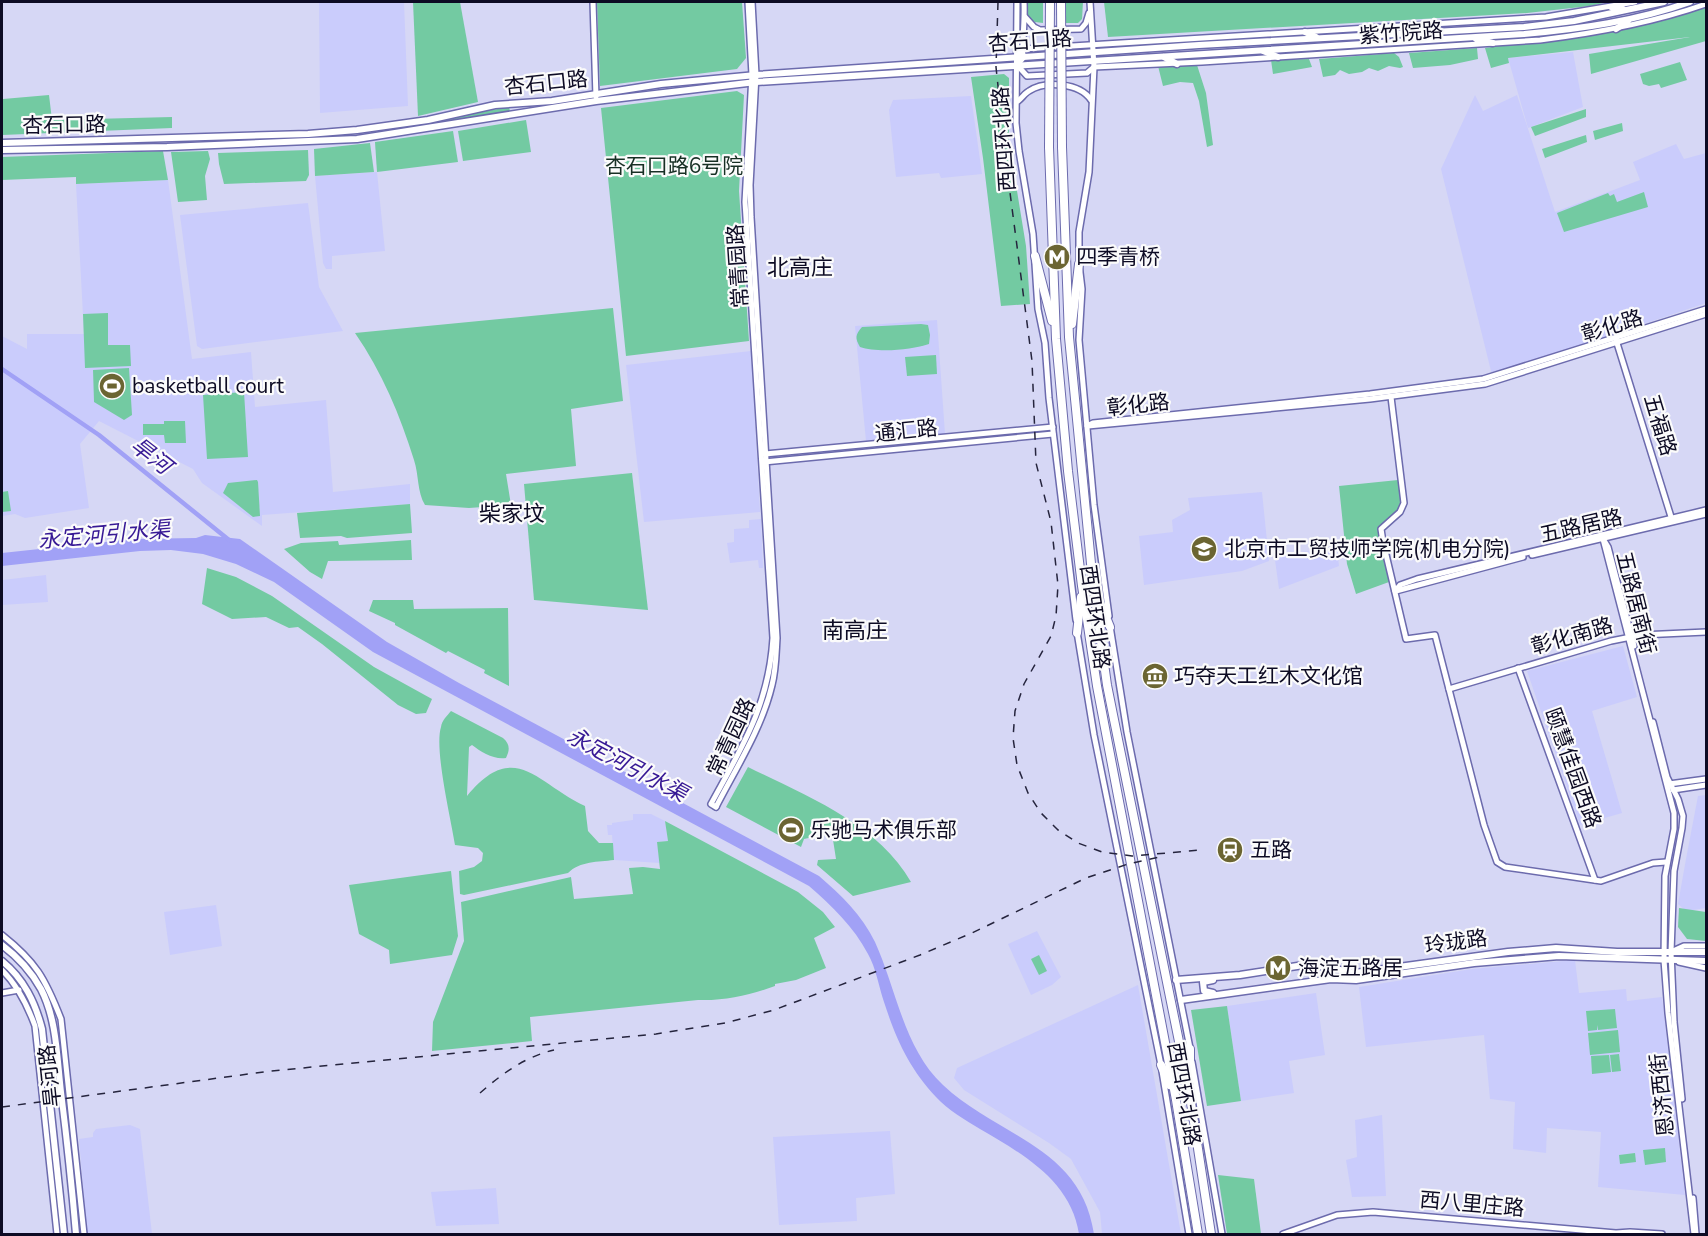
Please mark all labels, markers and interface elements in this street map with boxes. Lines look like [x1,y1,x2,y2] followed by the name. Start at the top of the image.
[1358,16,1444,50] street label: 紫竹院路
[987,24,1073,58] street label: 杏石口路
[503,65,589,101] street label: 杏石口路
[986,86,1022,192] street label: 西四环北路
[22,110,106,140] street label: 杏石口路
[605,152,743,180] park label: 杏石口路6号院
[721,223,755,309] street label: 常青园路
[1042,242,1072,272] metro station icon: 四季青桥
[1076,243,1160,271] place label: 四季青桥
[767,253,833,283] district label: 北高庄
[1578,303,1646,349] street label: 彰化路
[97,371,127,401] sports icon: basketball court
[132,372,284,400] place label: basketball court
[1105,388,1171,422] street label: 彰化路
[1637,391,1683,459] street label: 五福路
[873,414,939,448] street label: 通汇路
[124,431,181,484] water label: 旱河
[479,499,545,529] district label: 柴家坟
[1537,503,1625,549] street label: 五路居路
[37,514,174,556] water label: 永定河引水渠
[1189,534,1219,564] school or university icon: 北京市工贸技师学院(机电分院)
[1224,535,1510,563] place label: 北京市工贸技师学院(机电分院)
[1610,549,1662,657] street label: 五路居南街
[1074,563,1116,671] street label: 西四环北路
[1528,611,1616,661] street label: 彰化南路
[822,616,888,646] district label: 南高庄
[1140,661,1170,691] museum icon: 巧夺天工红木文化馆
[1174,662,1363,690] place label: 巧夺天工红木文化馆
[701,693,761,781] street label: 常青园路
[1538,704,1608,832] street label: 颐慧佳园西路
[562,721,695,811] water label: 永定河引水渠
[776,815,806,845] sports icon: 乐驰马术俱乐部
[810,816,957,844] place label: 乐驰马术俱乐部
[1215,835,1245,865] station icon: 五路
[1250,836,1292,864] place label: 五路
[1423,924,1489,960] street label: 玲珑路
[1263,953,1293,983] metro station icon: 海淀五路居
[1298,954,1403,982] place label: 海淀五路居
[1161,1040,1207,1148] street label: 西四环北路
[33,1043,67,1109] street label: 旱河路
[1644,1052,1680,1138] street label: 恩济西街
[1418,1185,1526,1223] street label: 西八里庄路

